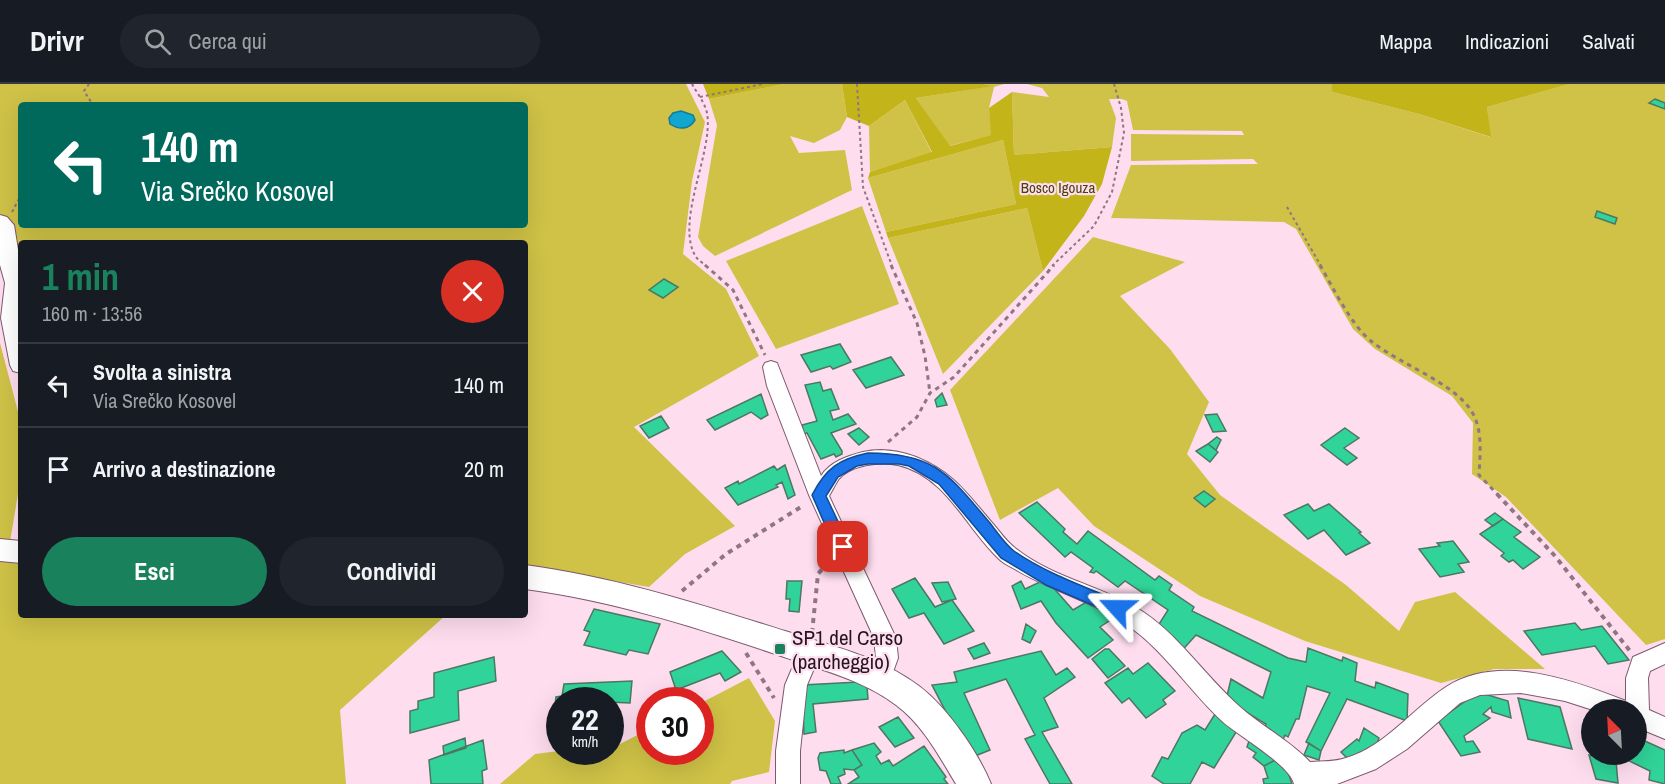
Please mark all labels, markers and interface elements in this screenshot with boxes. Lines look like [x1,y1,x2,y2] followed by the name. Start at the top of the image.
[120,14,540,68] search box
[30,22,84,60] text: Drivr
[141,25,174,58] icon: search
[189,26,267,56] text: Cerca qui
[1379,27,1432,56] text: Mappa
[1465,27,1549,56] text: Indicazioni
[1582,27,1635,56] text: Salvati
[141,119,239,175] text: 140 m
[42,126,120,204] icon: left
[141,173,334,209] text: Via Srečko Kosovel
[1021,177,1095,198] park label: Bosco Igouza
[42,253,119,301] text: 1 min
[441,260,504,323] button: close
[42,300,142,327] text: 160 m · 13:56
[93,357,231,387] text: Svolta a sinistra
[42,369,75,402] icon: left
[454,370,504,400] text: 140 m
[93,387,236,414] text: Via Srečko Kosovel
[42,453,75,486] icon: arrive
[93,454,275,484] text: Arrivo a destinazione
[464,454,504,484] text: 20 m
[817,521,868,572] pin
[826,530,859,563] icon: arrive
[42,537,267,606] button: Esci
[279,537,504,606] button: Condividi
[1085,576,1149,640] position arrow
[792,623,903,676] place label: SP1 del Carso (parcheggio)
[773,642,787,656] marker: SP1 del Carso (parcheggio)
[636,687,714,765] speed limit sign: 30
[571,699,599,739] text: 22
[1581,699,1647,765] north arrow
[1581,699,1647,765] map controls
[572,731,598,752] text: km/h

